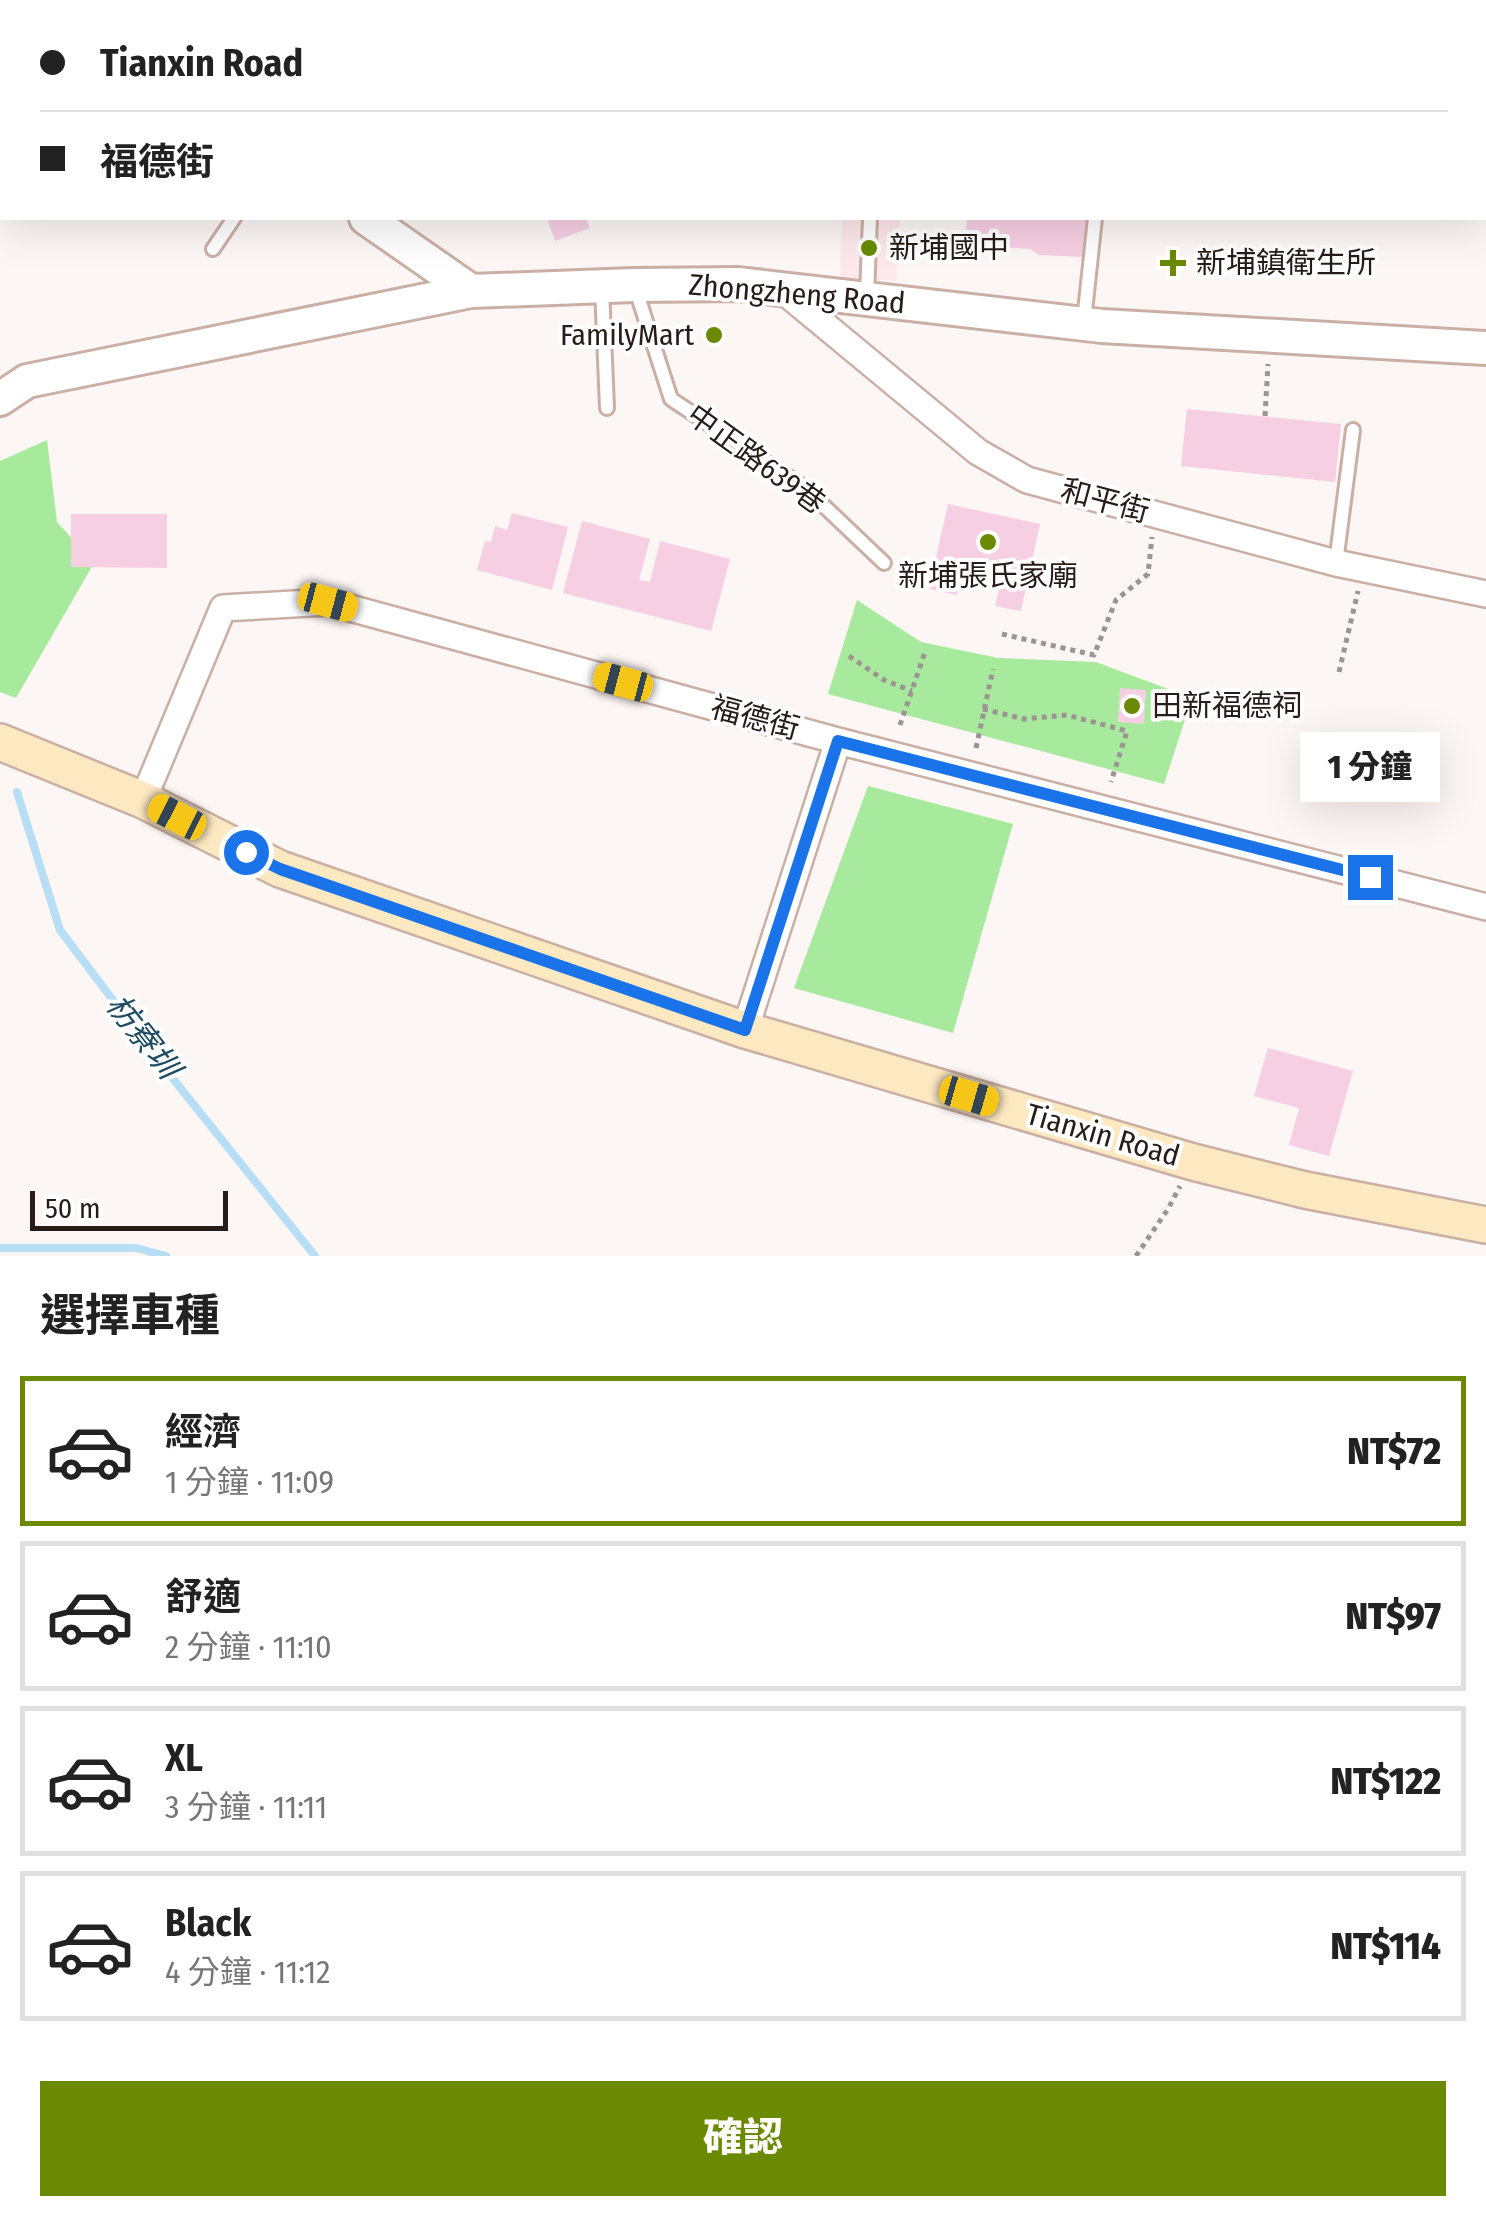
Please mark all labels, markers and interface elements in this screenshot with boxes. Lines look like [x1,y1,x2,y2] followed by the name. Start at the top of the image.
[100,40,303,86] text: Tianxin Road
[100,139,214,185] text: 福德街
[889,230,1009,266] place label: 新埔國中
[858,237,880,259] marker: 新埔國中
[1196,245,1376,281] place label: 新埔鎮衛生所
[1160,250,1186,276] marker: 新埔鎮衛生所
[687,267,907,321] street label: Zhongzheng Road
[560,317,694,353] place label: FamilyMart
[703,324,725,346] marker: FamilyMart
[680,397,832,521] street label: 中正路639巷
[1057,472,1153,530] street label: 和平街
[977,531,999,553] marker: 新埔張氏家廟
[898,558,1078,594] place label: 新埔張氏家廟
[295,580,361,624] car
[590,660,656,704] car
[1152,688,1302,724] place label: 田新福德祠
[707,689,803,747] street label: 福德街
[1121,695,1143,717] marker: 田新福德祠
[1300,732,1440,802] callout: 1 分鐘
[1328,748,1412,786] text: 1 分鐘
[143,790,211,844] car
[224,830,269,875] route start
[1348,855,1393,900] route end
[98,986,190,1089] water label: 枋寮圳
[936,1073,1002,1119] car
[1022,1096,1184,1174] street label: Tianxin Road
[30,1186,228,1230] scale bar
[45,1192,101,1225] text: 50 m
[40,1289,220,1343] text: 選擇車種
[45,1406,135,1496] icon: car
[165,1409,241,1455] text: 經濟
[1347,1428,1441,1474] text: NT$72
[165,1463,334,1501] text: 1 分鐘 · 11:09
[45,1571,135,1661] icon: car
[165,1574,241,1620] text: 舒適
[1346,1593,1441,1639] text: NT$97
[165,1628,332,1666] text: 2 分鐘 · 11:10
[165,1735,203,1781] text: XL
[45,1736,135,1826] icon: car
[1330,1758,1441,1804] text: NT$122
[165,1788,327,1826] text: 3 分鐘 · 11:11
[165,1900,251,1946] text: Black
[45,1901,135,1991] icon: car
[1330,1923,1441,1969] text: NT$114
[165,1953,330,1991] text: 4 分鐘 · 11:12
[40,2081,1446,2196] button: 確認

